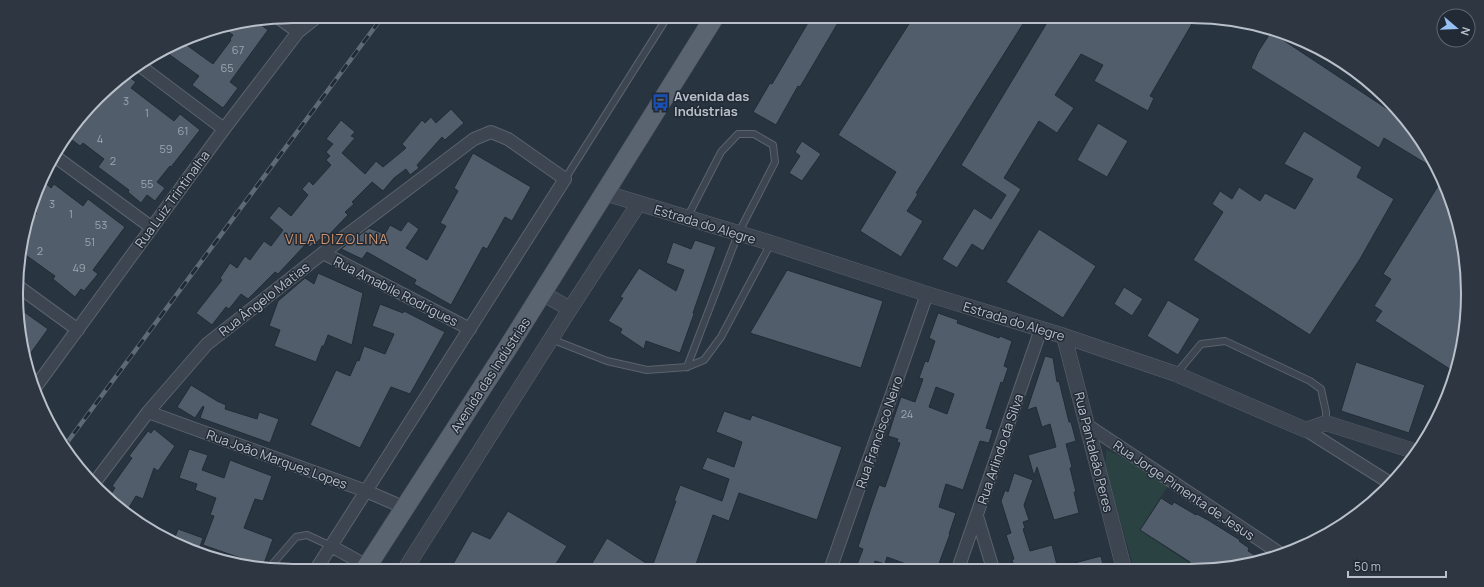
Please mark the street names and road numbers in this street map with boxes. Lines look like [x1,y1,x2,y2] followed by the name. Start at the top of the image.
[131,147,213,251] street label: Rua Luiz Trintinalha
[652,200,758,248] street label: Estrada do Alegre
[331,252,461,330] street label: Rua Amabile Rodrigues
[215,258,313,340] street label: Rua Ângelo Matias
[961,297,1067,345] street label: Estrada do Alegre
[446,314,534,436] street label: Avenida das Indústrias
[851,373,907,491] street label: Rua Francisco Neiro
[1070,390,1118,514] street label: Rua Pantaleão Peres
[973,391,1027,507] street label: Rua Arlindo da Silva
[204,425,350,493] street label: Rua João Marques Lopes
[1110,436,1258,544] street label: Rua Jorge Pimenta de Jesus

